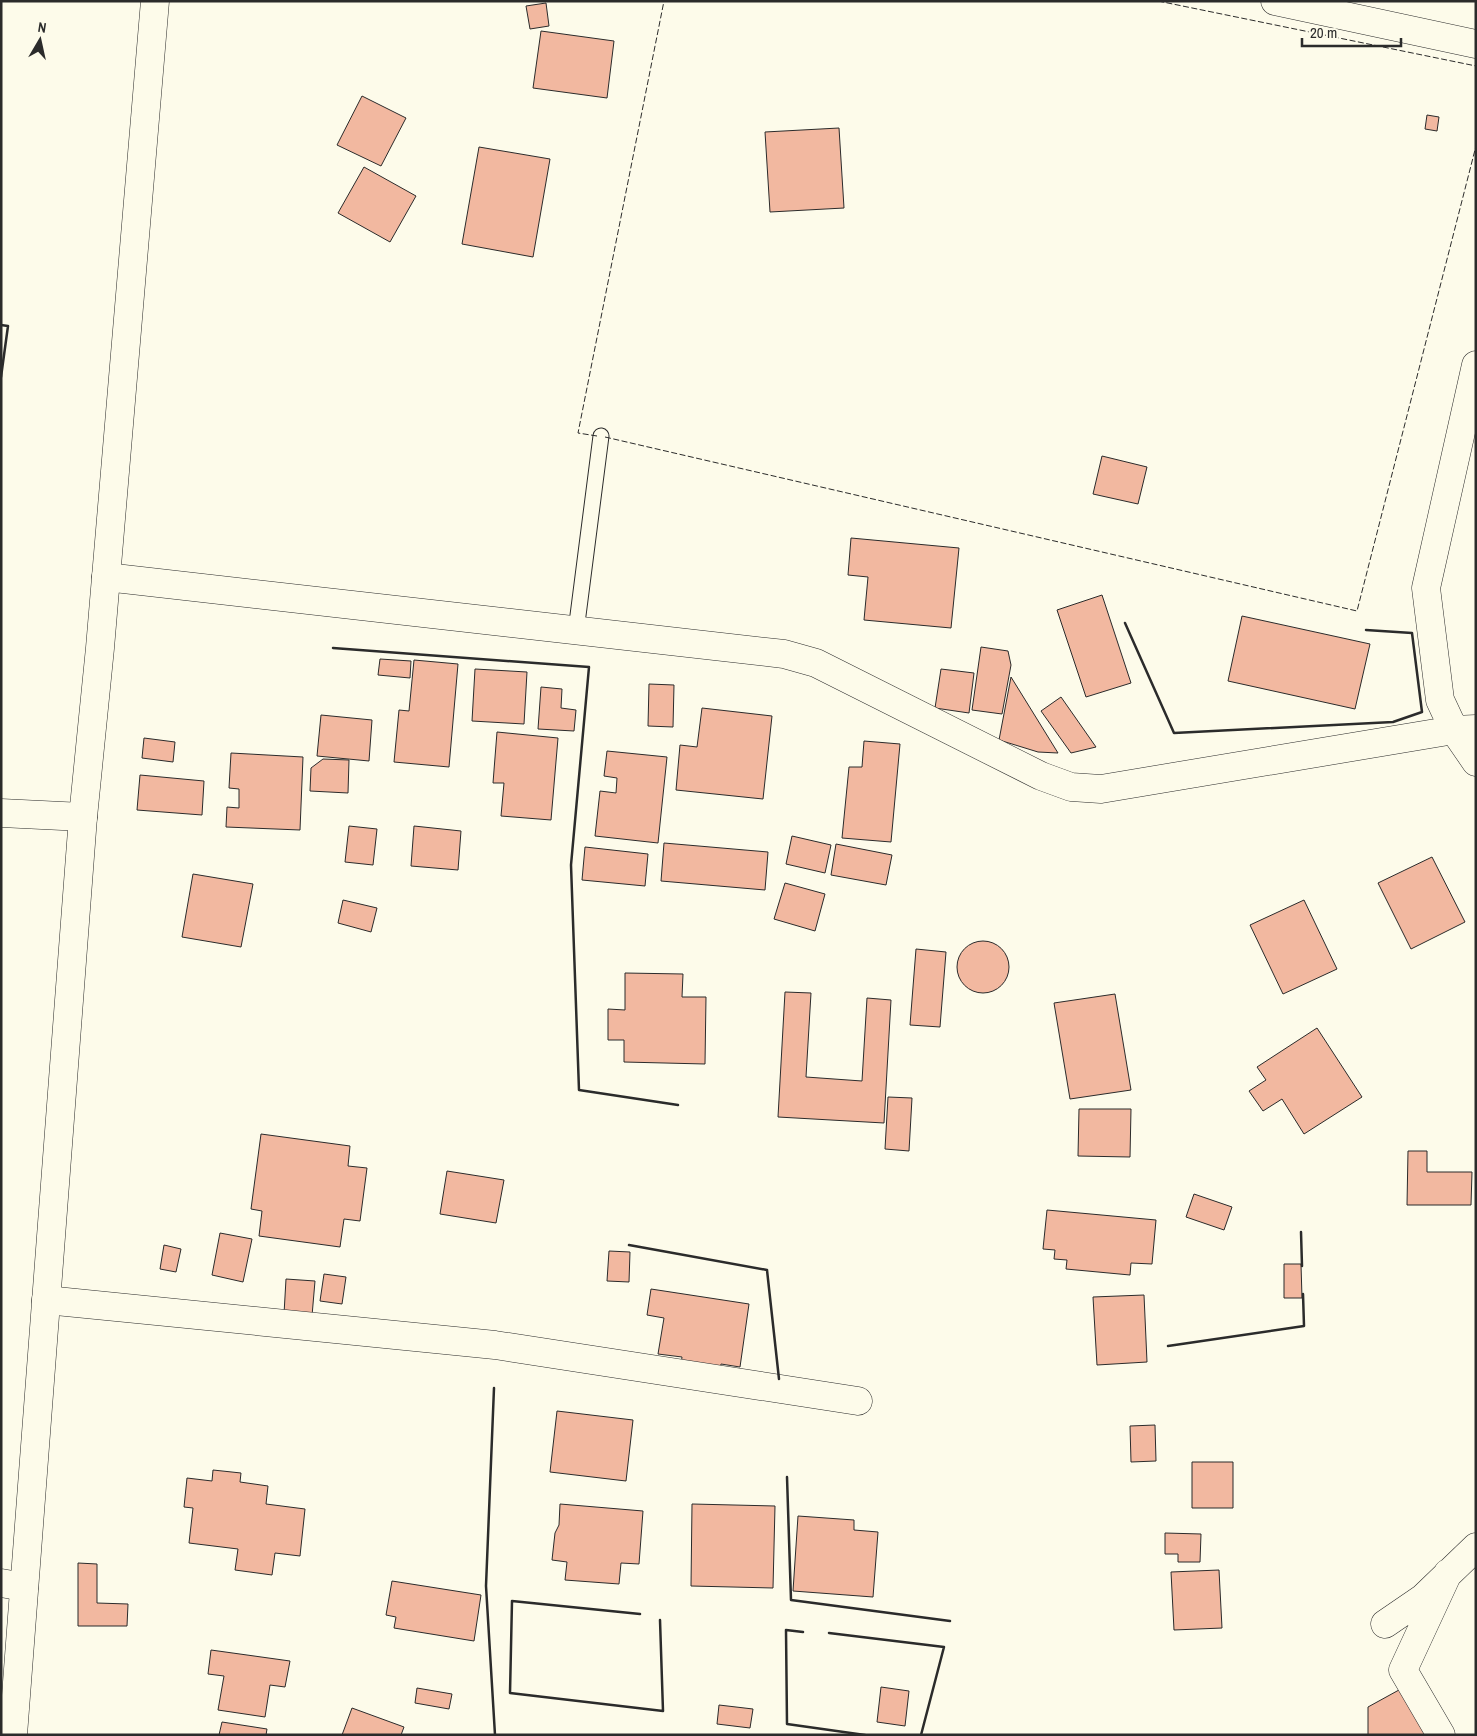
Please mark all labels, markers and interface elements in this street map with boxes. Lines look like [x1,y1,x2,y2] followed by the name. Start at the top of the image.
[15,15,65,65] north arrow
[1302,15,1401,47] scale bar
[37,18,48,37] text: N
[1310,22,1337,43] text: 20 m

